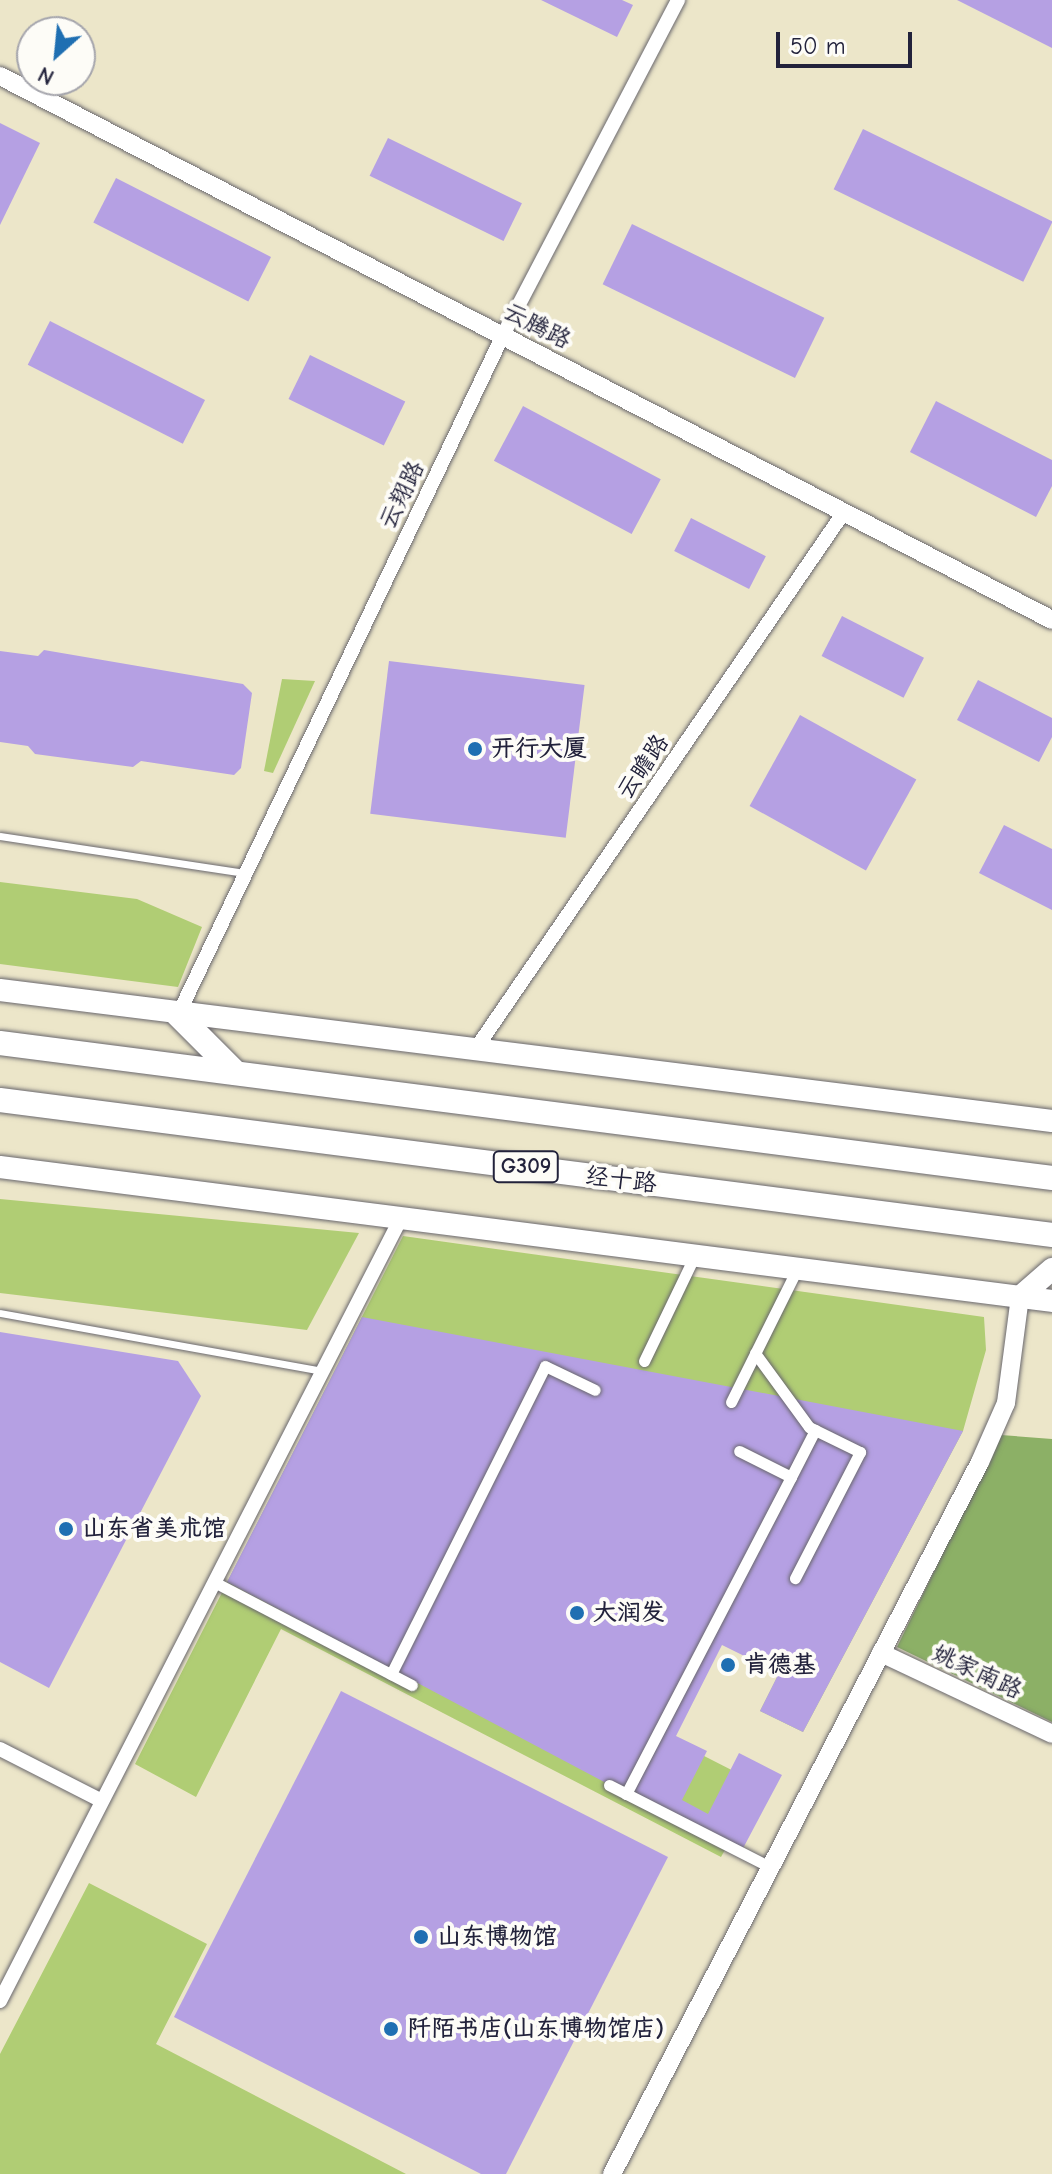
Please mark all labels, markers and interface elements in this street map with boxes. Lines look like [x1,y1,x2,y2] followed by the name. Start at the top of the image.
[16,16,96,96] north arrow
[780,16,916,66] scale bar
[790,32,846,60] text: 50 m
[34,61,58,90] text: N
[498,297,576,355] street label: 云腾路
[373,456,431,534] street label: 云翔路
[611,729,675,805] street label: 云瞻路
[491,735,587,763] place label: 开行大厦
[466,740,484,758] marker: 开行大厦
[492,1149,560,1185] road number: G309
[584,1161,658,1199] street label: 经十路
[82,1515,226,1543] place label: 山东省美术馆
[57,1520,75,1538] marker: 山东省美术馆
[593,1599,665,1627] place label: 大润发
[568,1604,586,1622] marker: 大润发
[927,1639,1027,1705] street label: 姚家南路
[744,1651,816,1679] place label: 肯德基
[719,1656,737,1674] marker: 肯德基
[437,1923,557,1951] place label: 山东博物馆
[412,1928,430,1946] marker: 山东博物馆
[407,2015,664,2043] place label: 阡陌书店(山东博物馆店)
[382,2020,400,2038] marker: 阡陌书店(山东博物馆店)

